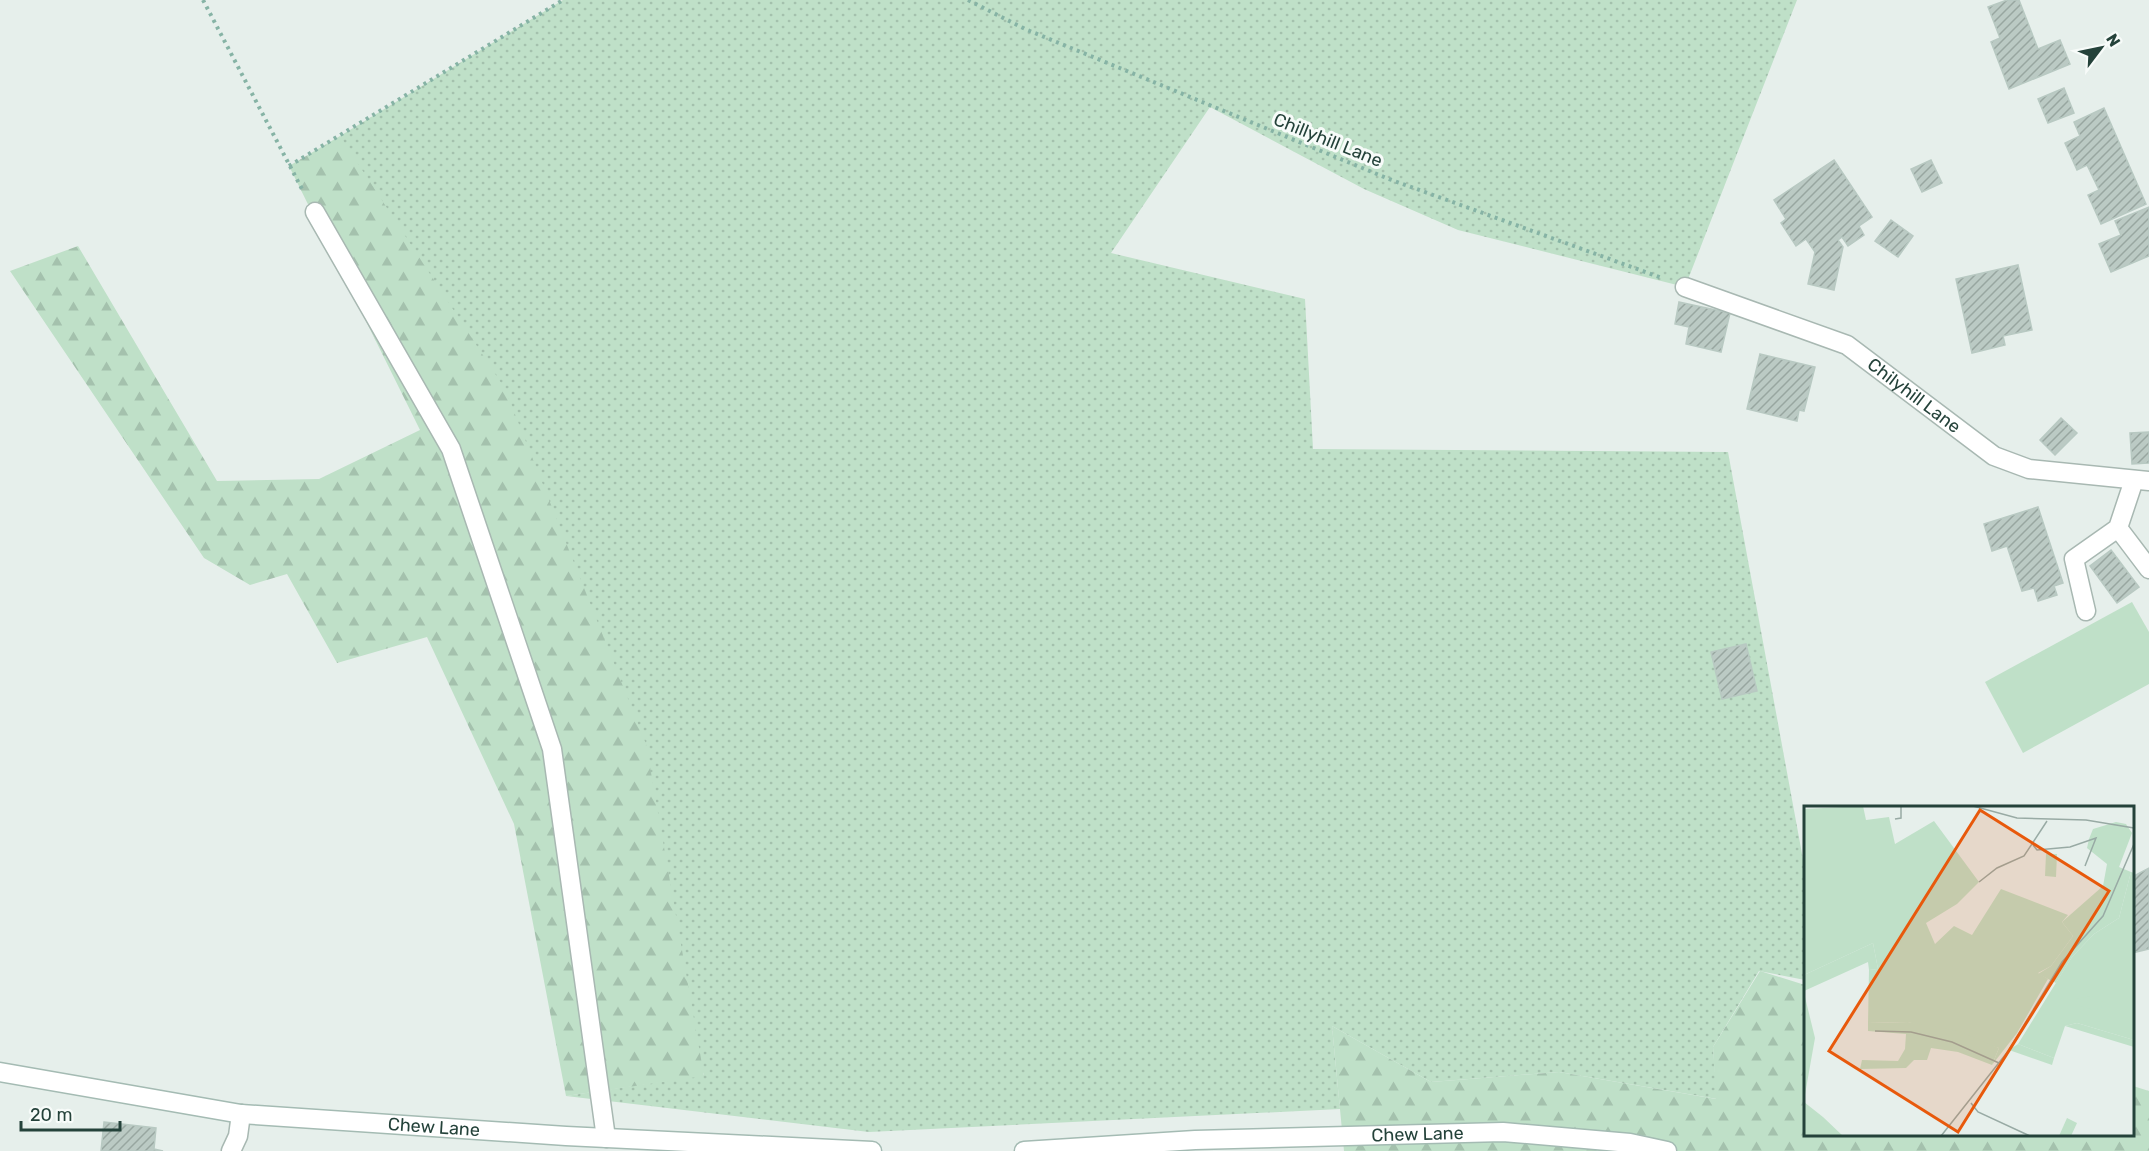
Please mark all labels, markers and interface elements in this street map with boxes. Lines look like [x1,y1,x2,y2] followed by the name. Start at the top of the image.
[2071,18,2131,78] north arrow
[2102,30,2124,50] text: N
[1270,108,1386,172] street label: Chillyhill Lane
[1863,353,1965,438] street label: Chilyhill Lane
[1804,806,2134,1136] inset map
[21,1094,120,1132] scale bar
[30,1104,72,1126] text: 20 m
[387,1113,481,1141] street label: Chew Lane
[1371,1122,1464,1146] street label: Chew Lane

